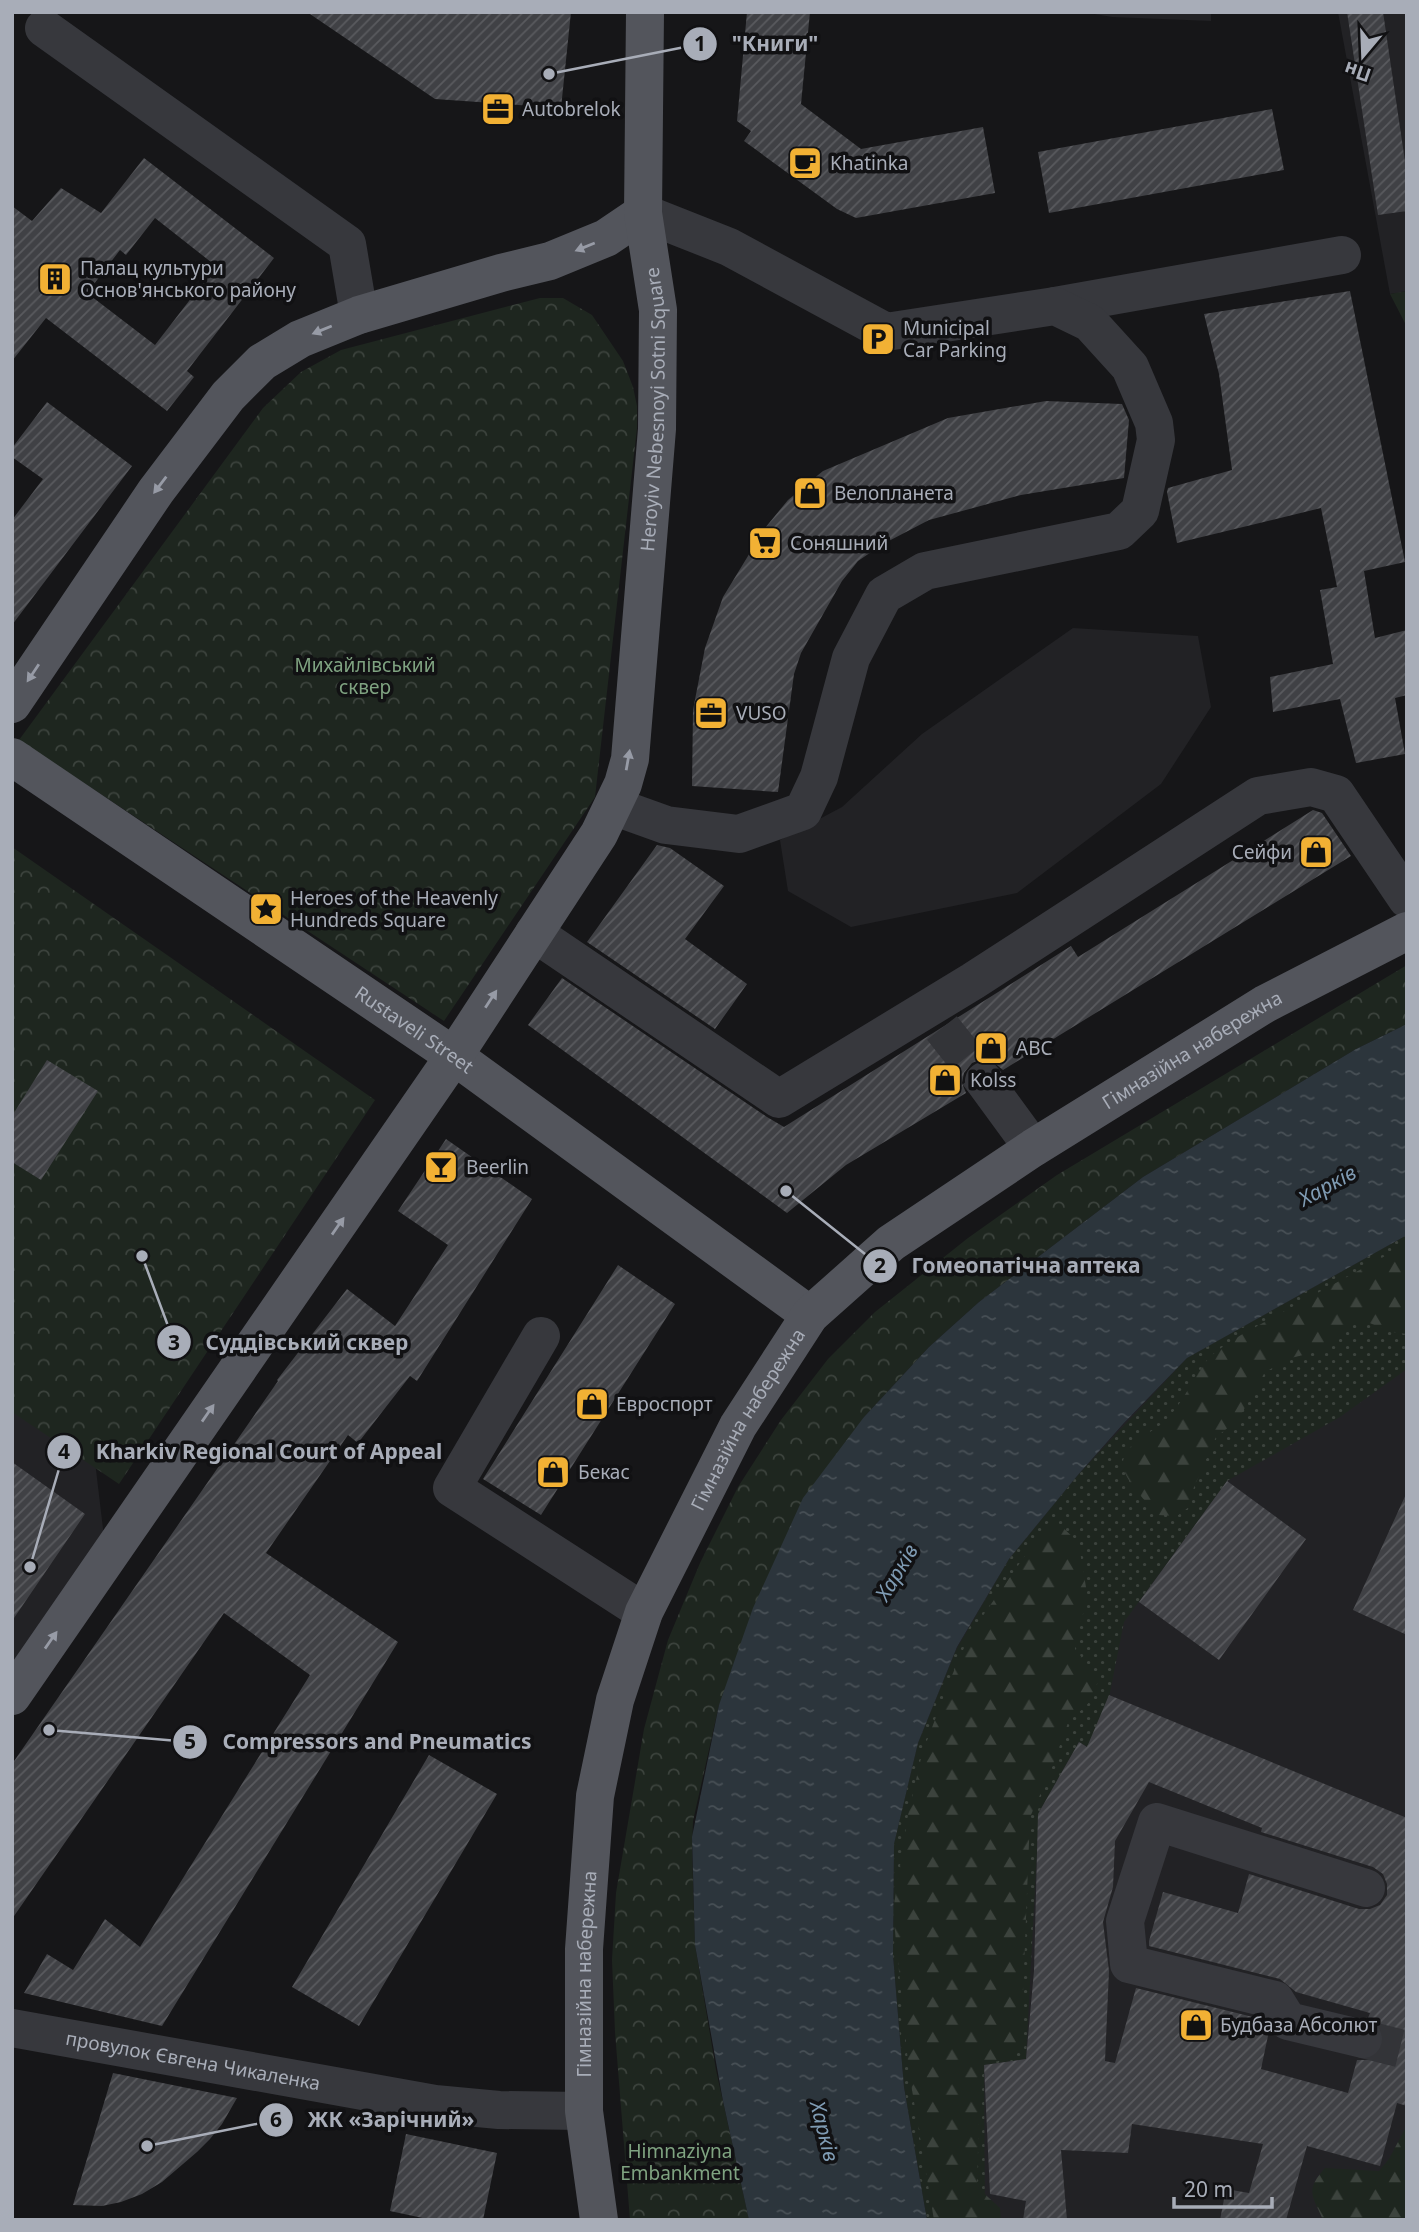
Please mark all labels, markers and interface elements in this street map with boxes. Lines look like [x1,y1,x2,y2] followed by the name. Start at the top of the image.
[1328,21,1398,91] north arrow
[683,23,832,65] callout: "Книги"
[694,29,706,57] text: 1
[732,29,818,57] text: "Книги"
[1340,55,1374,89] text: Пн
[479,90,517,128] office icon: Autobrelok
[522,96,621,122] place label: Autobrelok
[786,144,824,182] cafe icon: Khatinka
[830,150,908,176] place label: Khatinka
[574,241,595,252] one-way arrow
[80,255,296,303] place label: Палац культури Основ'янського району
[36,260,74,298] building icon: Палац культури Основ'янського району
[634,266,671,553] street label: Heroyiv Nebesnoyi Sotni Square
[903,315,1007,363] place label: Municipal Car Parking
[859,320,897,358] parking icon: Municipal Car Parking
[311,325,332,336] one-way arrow
[791,474,829,512] shop icon: Велопланета
[154,476,168,494] one-way arrow
[834,480,954,506] place label: Велопланета
[746,524,784,562] supermarket icon: Соняшний
[790,530,888,556] place label: Соняшний
[295,652,435,700] park label: Михайлівський сквер
[27,664,40,683] one-way arrow
[692,694,730,732] office icon: VUSO
[736,700,787,726] place label: VUSO
[623,749,634,771] one-way arrow
[1297,833,1335,871] shop icon: Сейфи
[1232,839,1292,865] place label: Сейфи
[290,885,498,933] place label: Heroes of the Heavenly Hundreds Square
[247,890,285,928] place icon: Heroes of the Heavenly Hundreds Square
[350,980,479,1079] street label: Rustaveli Street
[1097,984,1286,1115] street label: Гімназійна набережна
[484,989,497,1008] one-way arrow
[972,1029,1010,1067] shop icon: ABC
[1016,1035,1053,1061] place label: ABC
[926,1061,964,1099] shop icon: Kolss
[970,1067,1016,1093] place label: Kolss
[422,1148,460,1186] bar icon: Beеrlin
[466,1154,529,1180] place label: Beеrlin
[1291,1158,1361,1213] water label: Харків
[331,1217,345,1235] one-way arrow
[862,1245,1154,1287] callout: Гомеопатічна аптека
[874,1251,886,1279] text: 2
[912,1251,1140,1279] text: Гомеопатічна аптека
[157,1321,423,1363] callout: Суддівський сквер
[684,1323,811,1515] street label: Гімназійна набережна
[168,1328,180,1356] text: 3
[206,1328,408,1356] text: Суддівський сквер
[573,1385,611,1423] shop icon: Евроспорт
[616,1391,713,1417] place label: Евроспорт
[201,1404,215,1422] one-way arrow
[47,1431,456,1473] callout: Kharkiv Regional Court of Appeal
[58,1437,70,1465] text: 4
[96,1437,442,1465] text: Kharkiv Regional Court of Appeal
[534,1453,572,1491] shop icon: Бекас
[578,1459,630,1485] place label: Бекас
[867,1538,924,1607] water label: Харків
[44,1631,58,1649] one-way arrow
[173,1721,545,1763] callout: Compressors and Pneumatics
[184,1727,196,1755] text: 5
[222,1727,532,1755] text: Compressors and Pneumatics
[571,1870,603,2078] street label: Гімназійна набережна
[1177,2006,1215,2044] shop icon: Будбаза Абсолют
[1220,2012,1377,2038] place label: Будбаза Абсолют
[64,2025,323,2096] street label: провулок Євгена Чикаленка
[803,2096,846,2164] water label: Харків
[258,2099,488,2141] callout: ЖК «Зарічний»
[270,2105,282,2133] text: 6
[308,2105,475,2133] text: ЖК «Зарічний»
[620,2138,740,2186] park label: Himnaziyna Embankment
[1174,2166,1272,2210] scale bar
[1184,2175,1233,2203] text: 20 m

